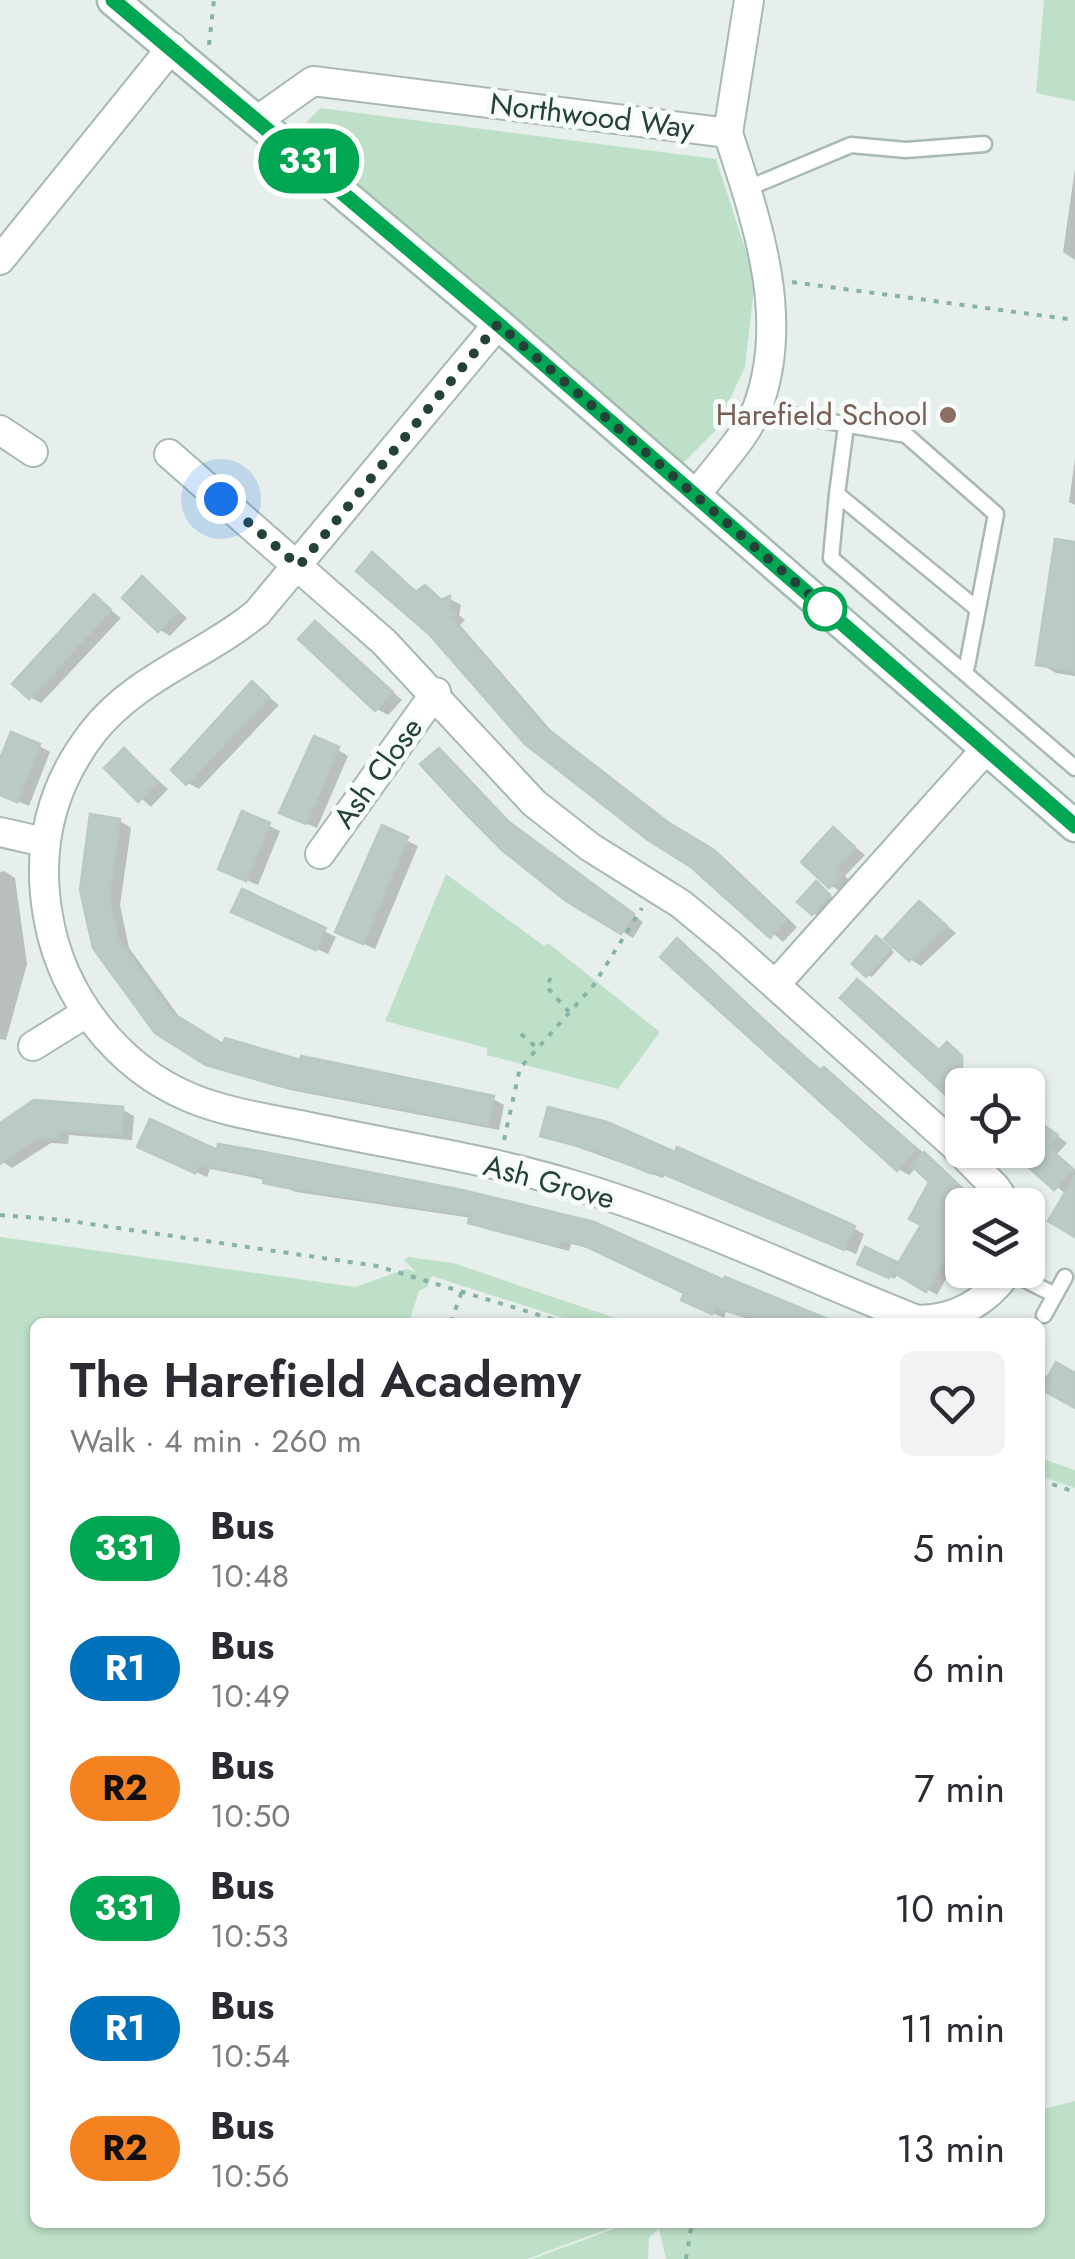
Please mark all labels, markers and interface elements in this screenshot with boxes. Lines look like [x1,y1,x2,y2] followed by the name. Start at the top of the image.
[487,82,698,149] street label: Northwood Way
[252,128,366,194] line badge: 331
[278,136,340,186] text: 331
[716,393,928,436] place label: Harefield School
[937,404,959,426] marker: Harefield School
[196,474,246,524] your location
[804,588,846,630] unlabelled marker
[323,708,433,837] street label: Ash Close
[945,1068,1045,1288] map controls
[945,1068,1045,1168] button: locate
[479,1143,619,1220] street label: Ash Grove
[945,1188,1045,1288] button: layers
[70,1346,581,1415] text: The Harefield Academy
[900,1351,1005,1456] button: heart
[70,1418,362,1464] text: Walk · 4 min · 260 m
[210,1498,274,1553] text: Bus
[913,1521,1005,1576] text: 5 min
[94,1523,156,1573] text: 331
[210,1553,289,1599] text: 10:48
[210,1618,274,1673] text: Bus
[912,1641,1005,1696] text: 6 min
[105,1643,145,1693] text: R1
[210,1673,290,1719] text: 10:49
[210,1738,274,1793] text: Bus
[914,1761,1005,1816] text: 7 min
[102,1763,148,1813] text: R2
[210,1793,290,1839] text: 10:50
[210,1858,274,1913] text: Bus
[894,1881,1005,1936] text: 10 min
[94,1883,156,1933] text: 331
[210,1913,289,1959] text: 10:53
[210,1978,274,2033] text: Bus
[900,2001,1005,2056] text: 11 min
[105,2003,145,2053] text: R1
[210,2033,290,2079] text: 10:54
[210,2098,274,2153] text: Bus
[896,2121,1005,2176] text: 13 min
[102,2123,148,2173] text: R2
[210,2153,290,2199] text: 10:56

